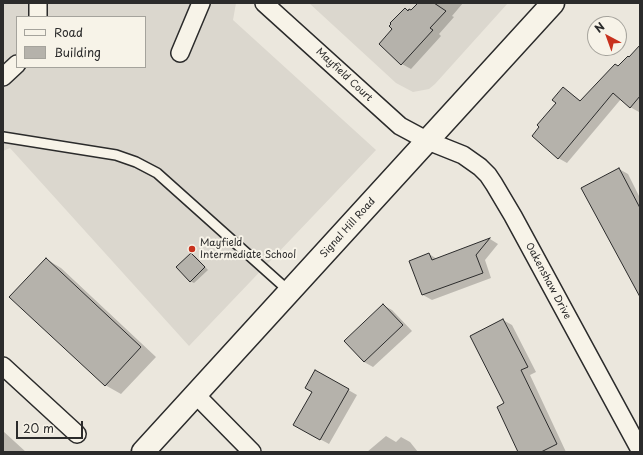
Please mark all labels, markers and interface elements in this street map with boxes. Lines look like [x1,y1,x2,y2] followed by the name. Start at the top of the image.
[16,16,146,68] legend
[587,16,627,56] north arrow
[591,18,608,37] text: N
[54,23,83,41] text: Road
[54,43,101,61] text: Building
[313,46,375,104] street label: Mayfield Court
[318,196,378,260] street label: Signal Hill Road
[200,237,296,260] place label: Mayfield Intermediate School
[523,241,573,321] street label: Oakenshaw Drive
[187,244,197,254] marker: Mayfield Intermediate School
[18,413,85,439] scale bar
[23,419,54,437] text: 20 m

